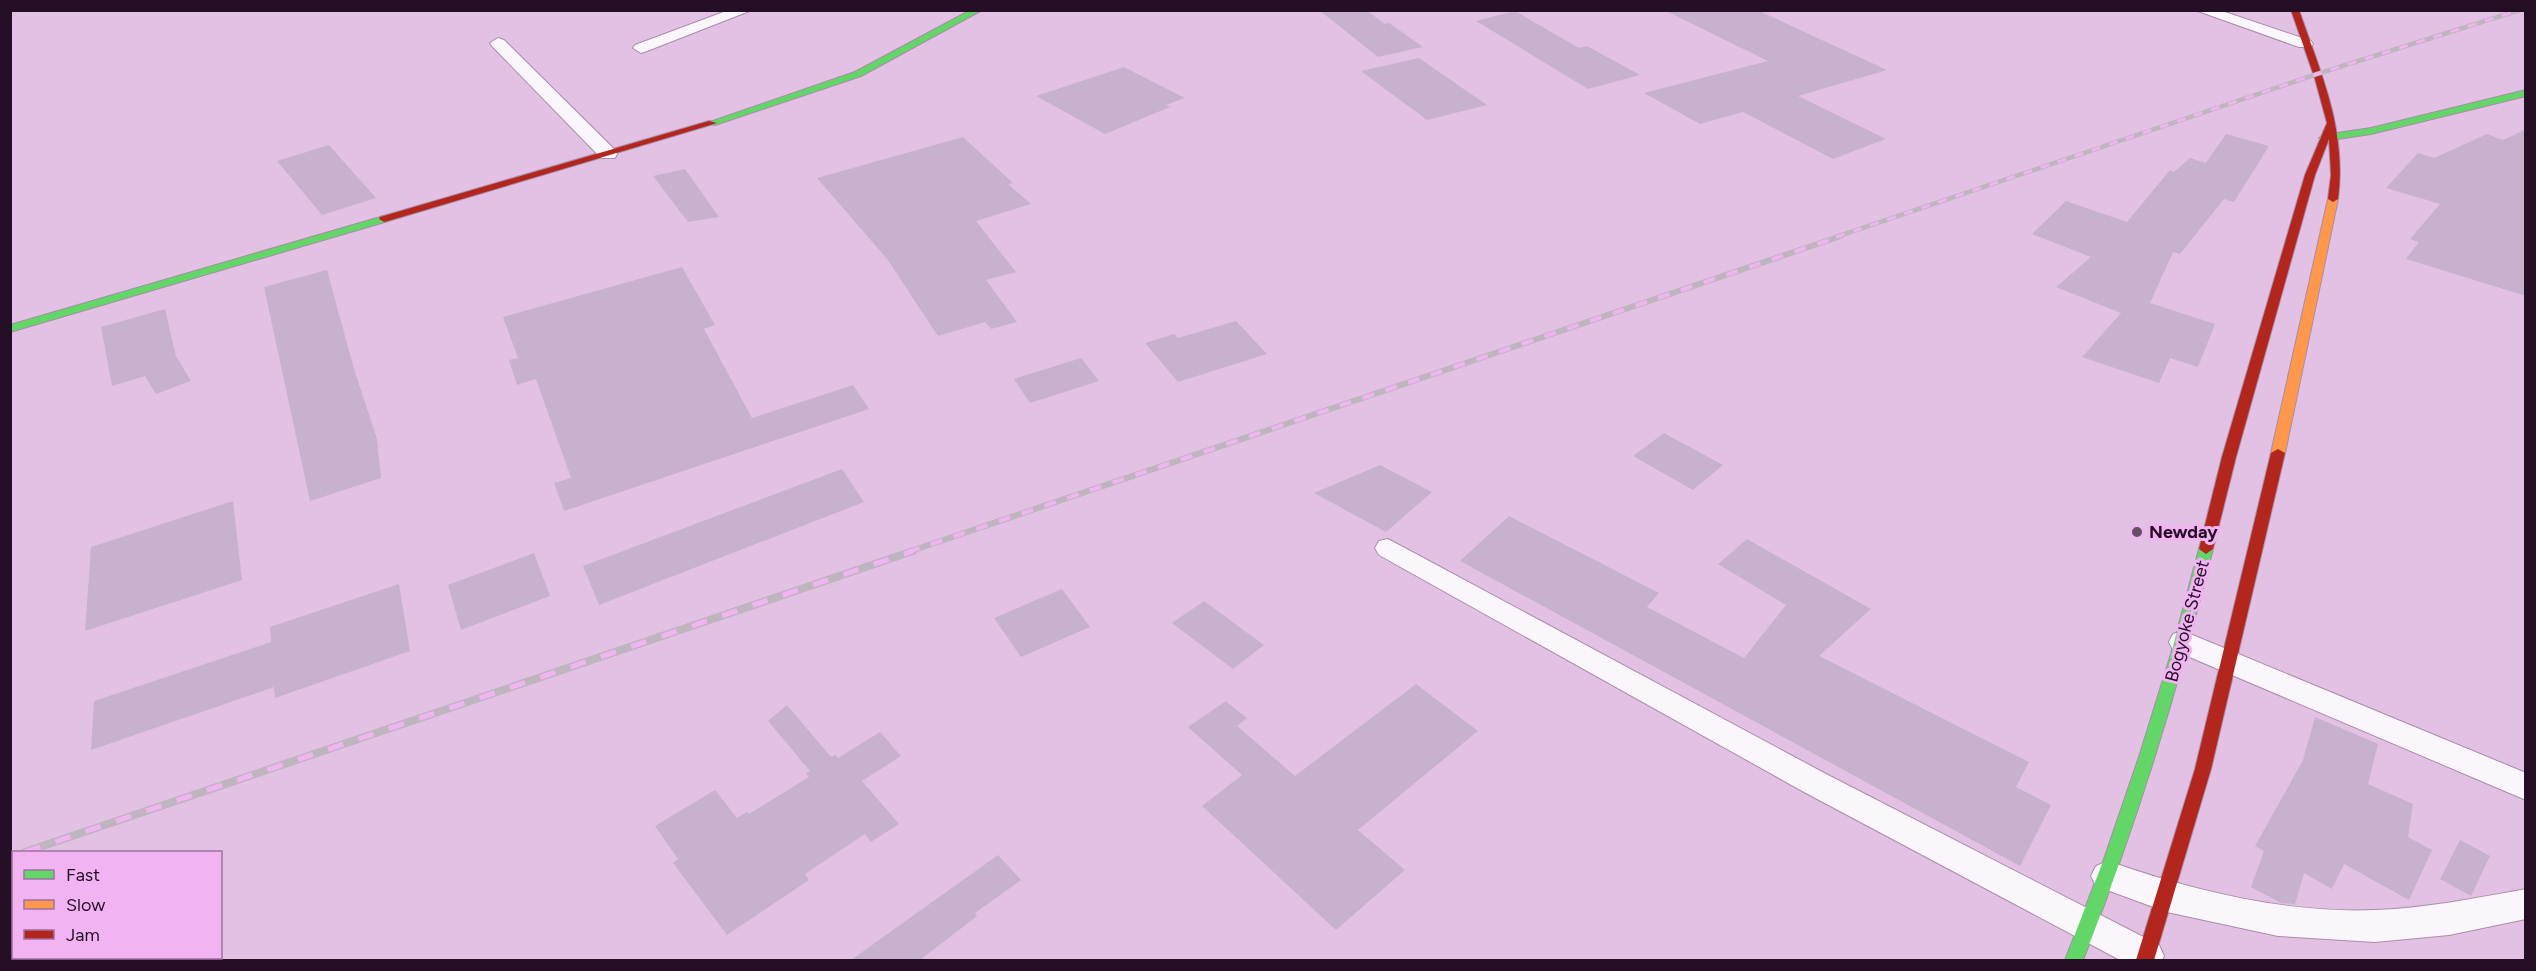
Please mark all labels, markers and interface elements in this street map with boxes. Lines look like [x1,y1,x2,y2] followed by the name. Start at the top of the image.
[2149,521,2218,543] place label: Newday
[2130,525,2144,539] marker: Newday
[2160,558,2214,684] street label: Bogyoke Street
[12,851,222,959] legend
[66,864,100,886] text: Fast
[66,894,105,916] text: Slow
[66,924,100,946] text: Jam

